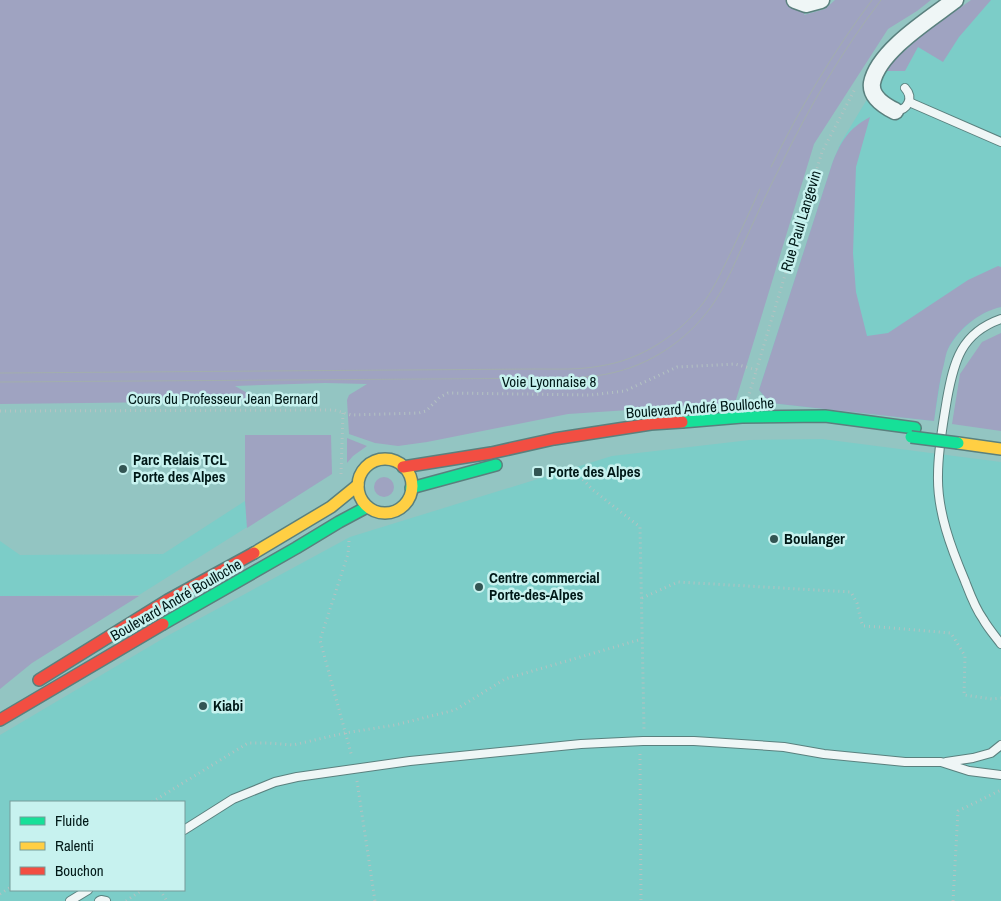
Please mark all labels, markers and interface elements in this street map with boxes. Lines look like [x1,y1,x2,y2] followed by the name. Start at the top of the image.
[775,168,826,274] street label: Rue Paul Langevin
[502,371,596,392] street label: Voie Lyonnaise 8
[128,388,318,409] street label: Cours du Professeur Jean Bernard
[625,392,775,423] street label: Boulevard André Boulloche
[133,449,227,487] place label: Parc Relais TCL Porte des Alpes
[548,461,641,482] place label: Porte des Alpes
[117,463,129,475] marker: Parc Relais TCL Porte des Alpes
[532,466,544,478] marker: Porte des Alpes
[784,528,845,549] place label: Boulanger
[768,533,780,545] marker: Boulanger
[106,553,245,646] street label: Boulevard André Boulloche
[489,567,600,605] place label: Centre commercial Porte-des-Alpes
[473,581,485,593] marker: Centre commercial Porte-des-Alpes
[213,695,243,716] place label: Kiabi
[197,700,209,712] marker: Kiabi
[10,801,185,891] legend
[55,810,89,831] text: Fluide
[55,835,94,856] text: Ralenti
[55,860,104,881] text: Bouchon

